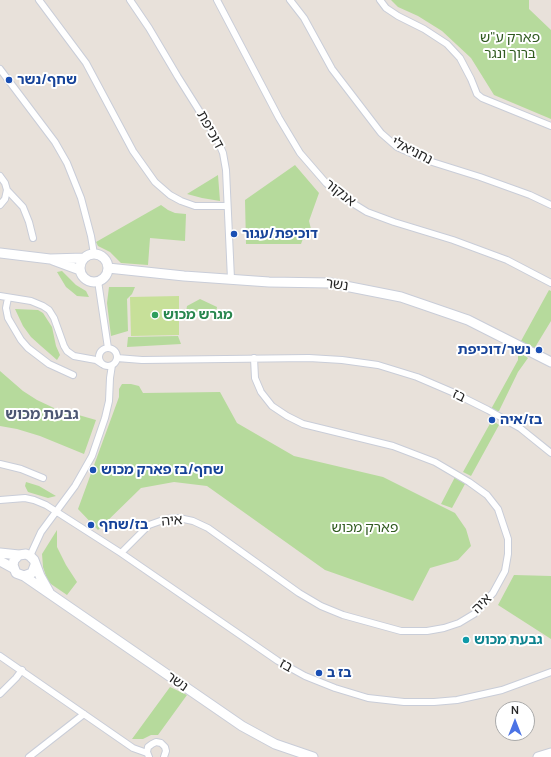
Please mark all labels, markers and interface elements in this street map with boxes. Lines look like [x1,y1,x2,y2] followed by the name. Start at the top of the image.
[480,30,540,62] park label: פארק ע"ש ברוך ונגר
[17,72,77,88] place label: שחף/נשר
[4,75,14,85] marker: שחף/נשר
[193,108,227,152] street label: דוכיפת
[389,134,435,168] street label: נחניאלי
[321,176,359,210] street label: אנקור
[242,226,318,242] place label: דוכיפת/עגור
[229,229,239,239] marker: דוכיפת/עגור
[325,275,349,295] street label: נשר
[163,307,233,323] place label: מגרש מכוש
[150,310,160,320] marker: מגרש מכוש
[458,342,531,358] place label: נשר/דוכיפת
[534,345,544,355] marker: נשר/דוכיפת
[450,386,468,406] street label: בז
[5,406,79,424] district label: גבעת מכוש
[500,412,542,428] place label: בז/איה
[487,415,497,425] marker: בז/איה
[101,462,224,478] place label: שחף/בז פארק מכוש
[88,465,98,475] marker: שחף/בז פארק מכוש
[161,512,183,530] street label: איה
[99,517,148,533] place label: בז/שחף
[86,520,96,530] marker: בז/שחף
[332,520,398,536] park label: פארק מכוש
[469,591,495,617] street label: איה
[474,632,543,648] place label: גבעת מכוש
[461,635,471,645] marker: גבעת מכוש
[276,656,296,676] street label: בז
[327,665,352,681] place label: בז ב
[314,668,324,678] marker: בז ב
[163,669,191,695] street label: נשר
[495,701,535,741] north arrow
[511,702,519,717] text: N

